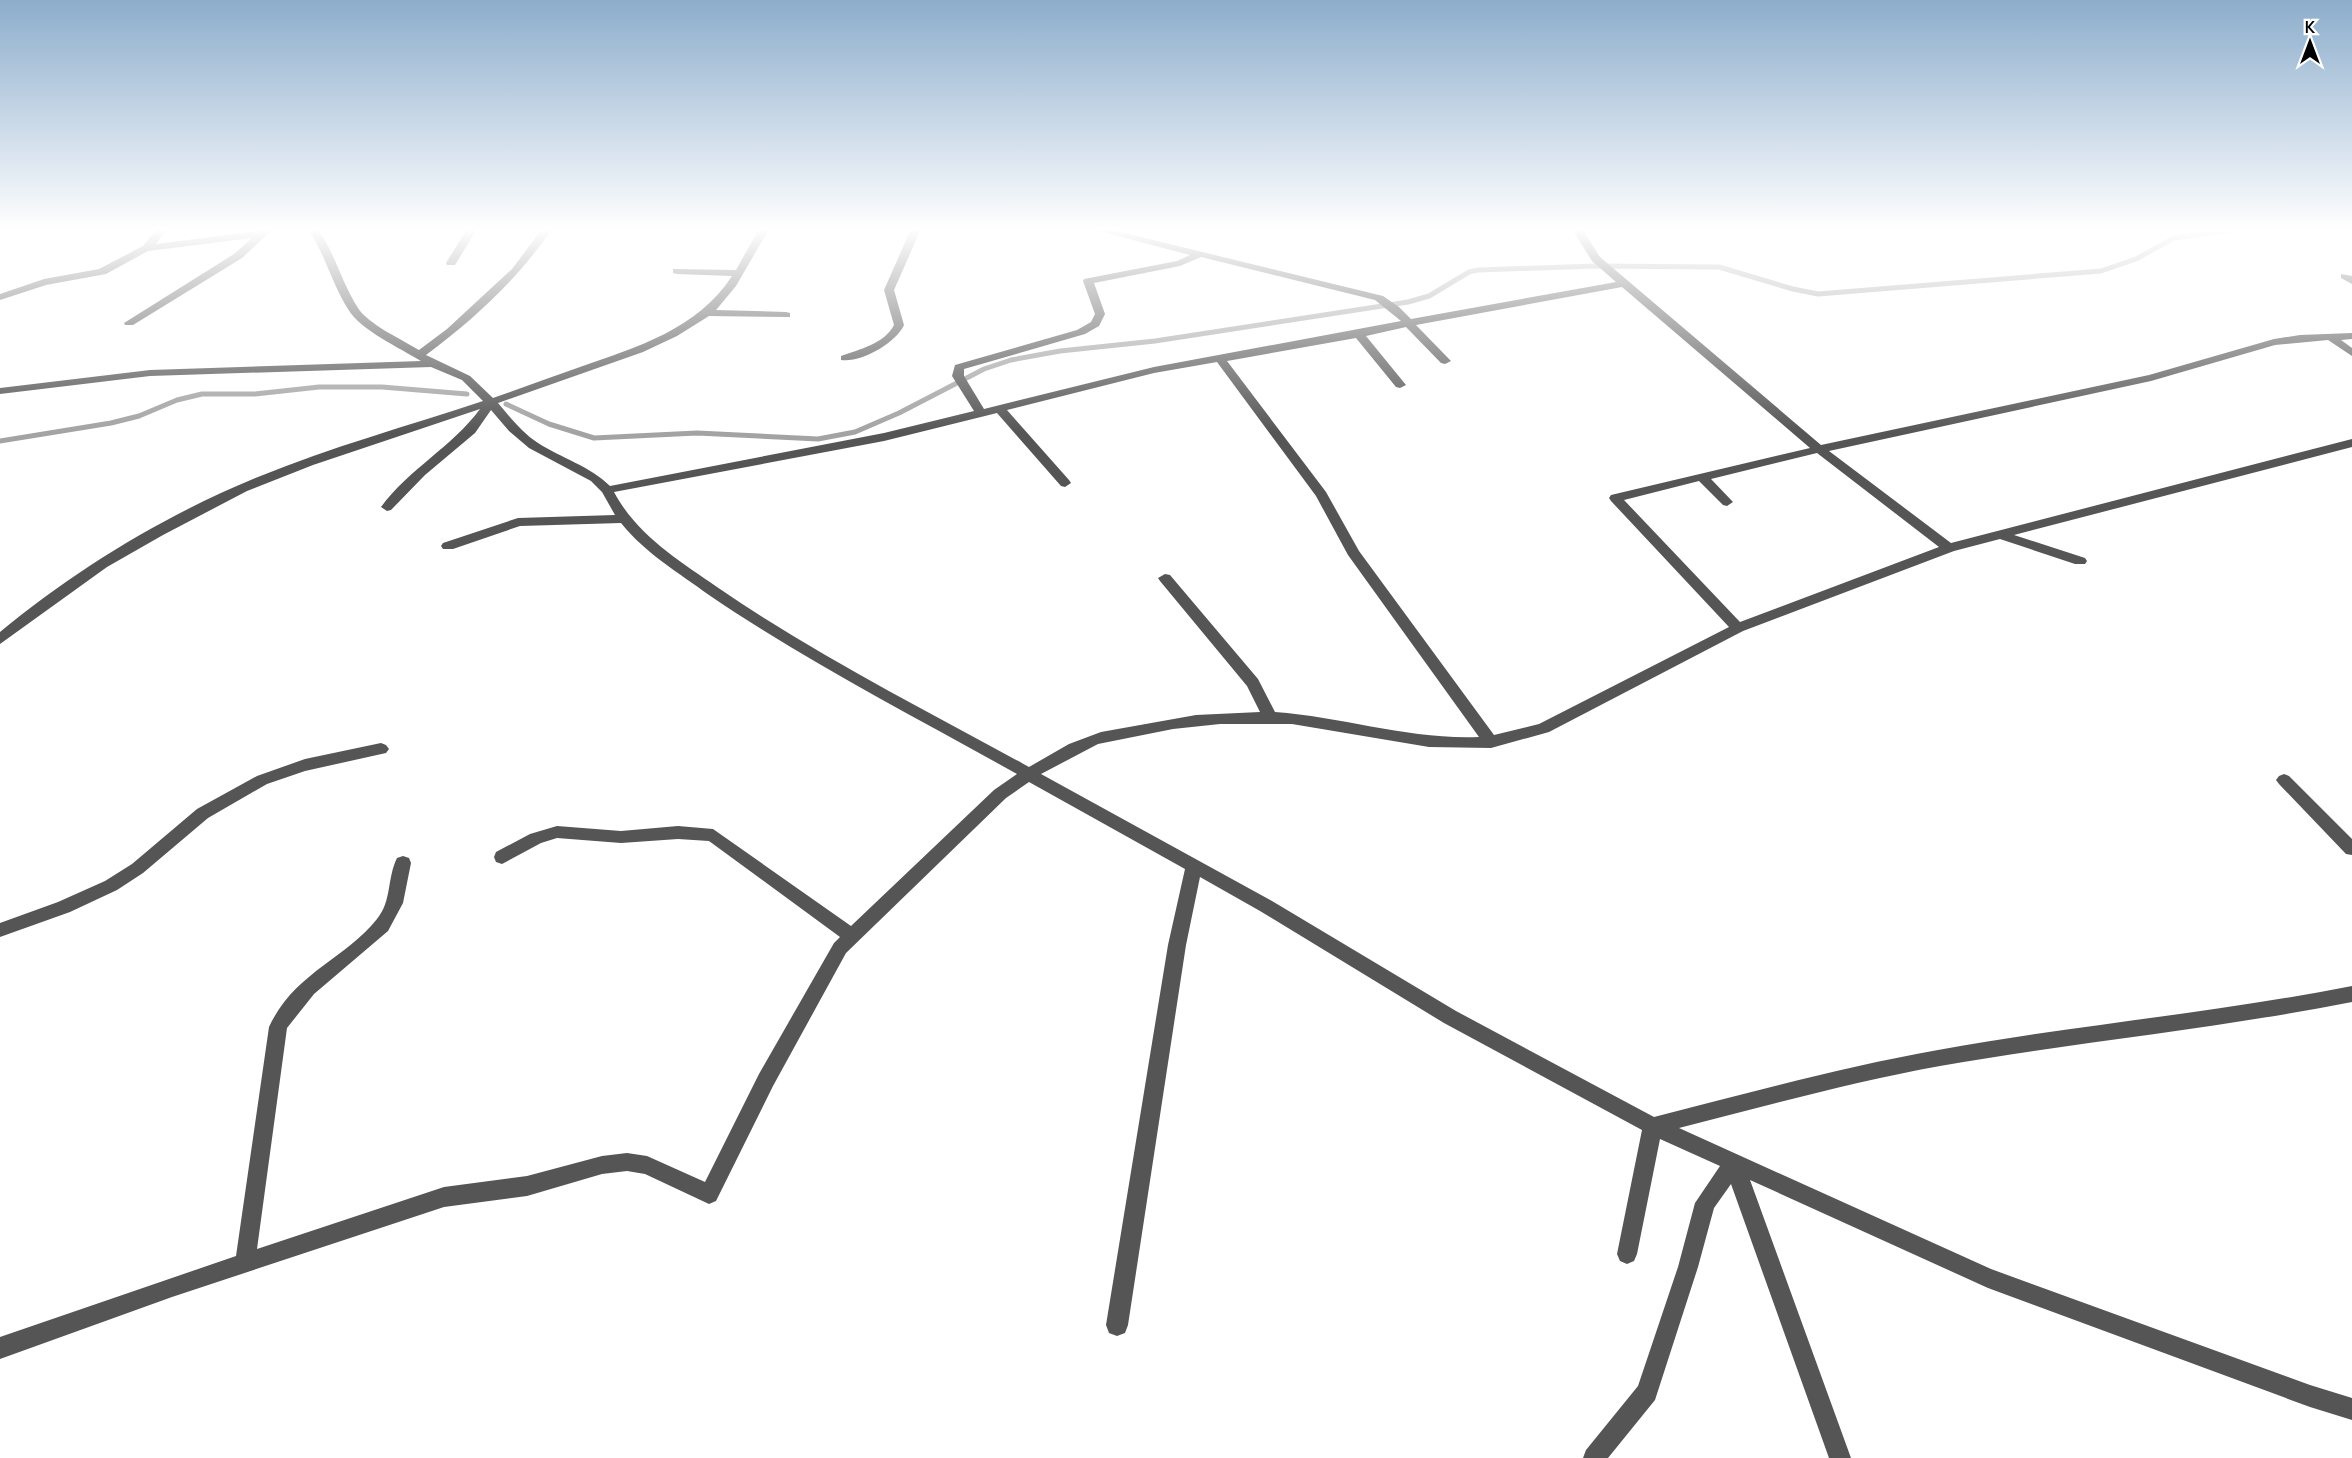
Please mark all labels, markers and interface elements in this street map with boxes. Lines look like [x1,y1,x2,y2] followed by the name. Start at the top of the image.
[2280,12,2340,72] north arrow
[2305,16,2316,38] text: K

